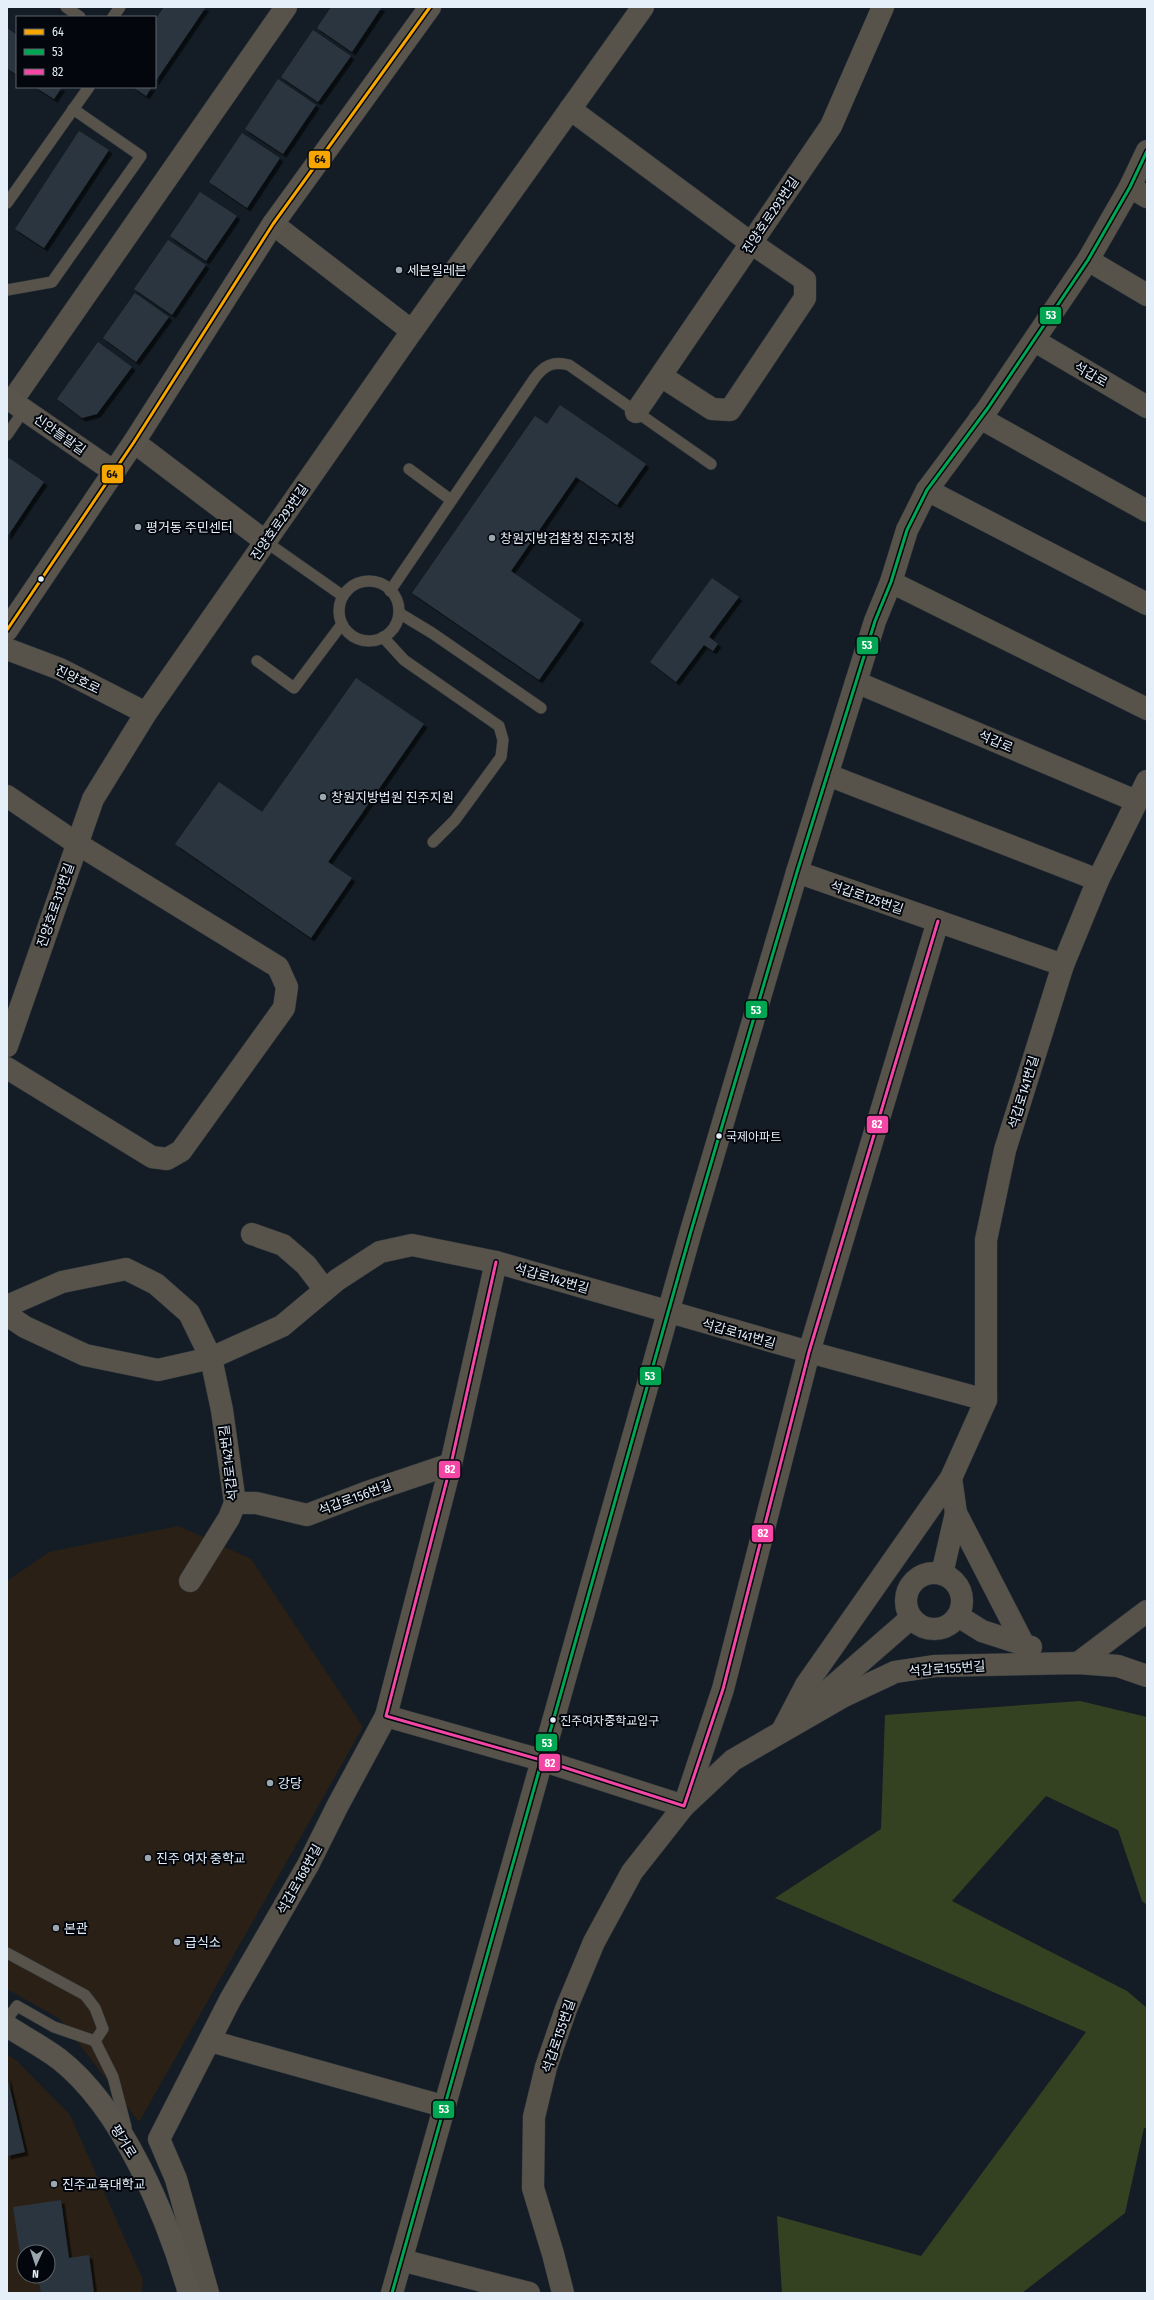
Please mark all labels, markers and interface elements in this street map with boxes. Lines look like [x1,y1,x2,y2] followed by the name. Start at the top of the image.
[16,16,156,88] legend
[52,25,64,39] text: 64
[52,45,63,59] text: 53
[52,65,63,79] text: 82
[308,150,331,169] line badge: 64
[314,153,326,166] text: 64
[739,174,802,257] street label: 진양호로293번길
[407,263,467,278] place label: 세븐일레븐
[394,265,404,275] marker: 세븐일레븐
[1039,306,1062,325] line badge: 53
[1046,309,1056,322] text: 53
[1071,359,1110,390] street label: 석갑로
[31,411,89,458] street label: 신안들말길
[101,464,124,484] line badge: 64
[106,468,118,481] text: 64
[248,481,311,563] street label: 진양호로293번길
[146,520,233,535] place label: 평거동 주민센터
[133,522,143,532] marker: 평거동 주민센터
[500,531,635,546] place label: 창원지방검찰청 진주지청
[487,533,497,543] marker: 창원지방검찰청 진주지청
[36,574,46,584] unlabelled marker
[856,636,879,655] line badge: 53
[862,639,872,652] text: 53
[53,662,103,697] street label: 진양호로
[976,728,1015,755] street label: 석갑로
[331,790,454,805] place label: 창원지방법원 진주지원
[318,792,328,802] marker: 창원지방법원 진주지원
[34,861,77,949] street label: 진양호로313번길
[828,878,905,917] street label: 석갑로125번길
[745,1000,768,1019] line badge: 53
[751,1004,761,1017] text: 53
[1005,1054,1042,1130] street label: 석갑로141번길
[866,1115,889,1134] line badge: 82
[872,1118,882,1131] text: 82
[726,1130,781,1144] place label: 국제아파트
[714,1131,724,1141] marker: 국제아파트
[513,1261,591,1296] street label: 석갑로142번길
[700,1316,777,1351] street label: 석갑로141번길
[639,1366,662,1386] line badge: 53
[645,1370,655,1383] text: 53
[216,1424,241,1502] street label: 석갑로142번길
[438,1460,461,1479] line badge: 82
[445,1463,455,1476] text: 82
[316,1477,394,1518] street label: 석갑로156번길
[751,1524,774,1543] line badge: 82
[758,1527,768,1540] text: 82
[908,1658,986,1679] street label: 석갑로155번길
[560,1714,659,1728] place label: 진주여자중학교입구
[548,1715,558,1725] marker: 진주여자중학교입구
[535,1733,558,1752] line badge: 53
[542,1737,552,1750] text: 53
[538,1753,561,1772] line badge: 82
[545,1757,555,1770] text: 82
[278,1776,302,1791] place label: 강당
[265,1778,275,1788] marker: 강당
[274,1842,325,1917] street label: 석갑로168번길
[156,1851,246,1866] place label: 진주 여자 중학교
[143,1853,153,1863] marker: 진주 여자 중학교
[64,1921,88,1936] place label: 본관
[51,1923,61,1933] marker: 본관
[185,1935,221,1950] place label: 급식소
[172,1937,182,1947] marker: 급식소
[539,1997,578,2075] street label: 석갑로155번길
[432,2100,455,2119] line badge: 53
[439,2103,449,2116] text: 53
[108,2122,139,2160] street label: 평거로
[62,2177,146,2192] place label: 진주교육대학교
[49,2179,59,2189] marker: 진주교육대학교
[16,2244,56,2284] north arrow
[32,2267,39,2280] text: N

